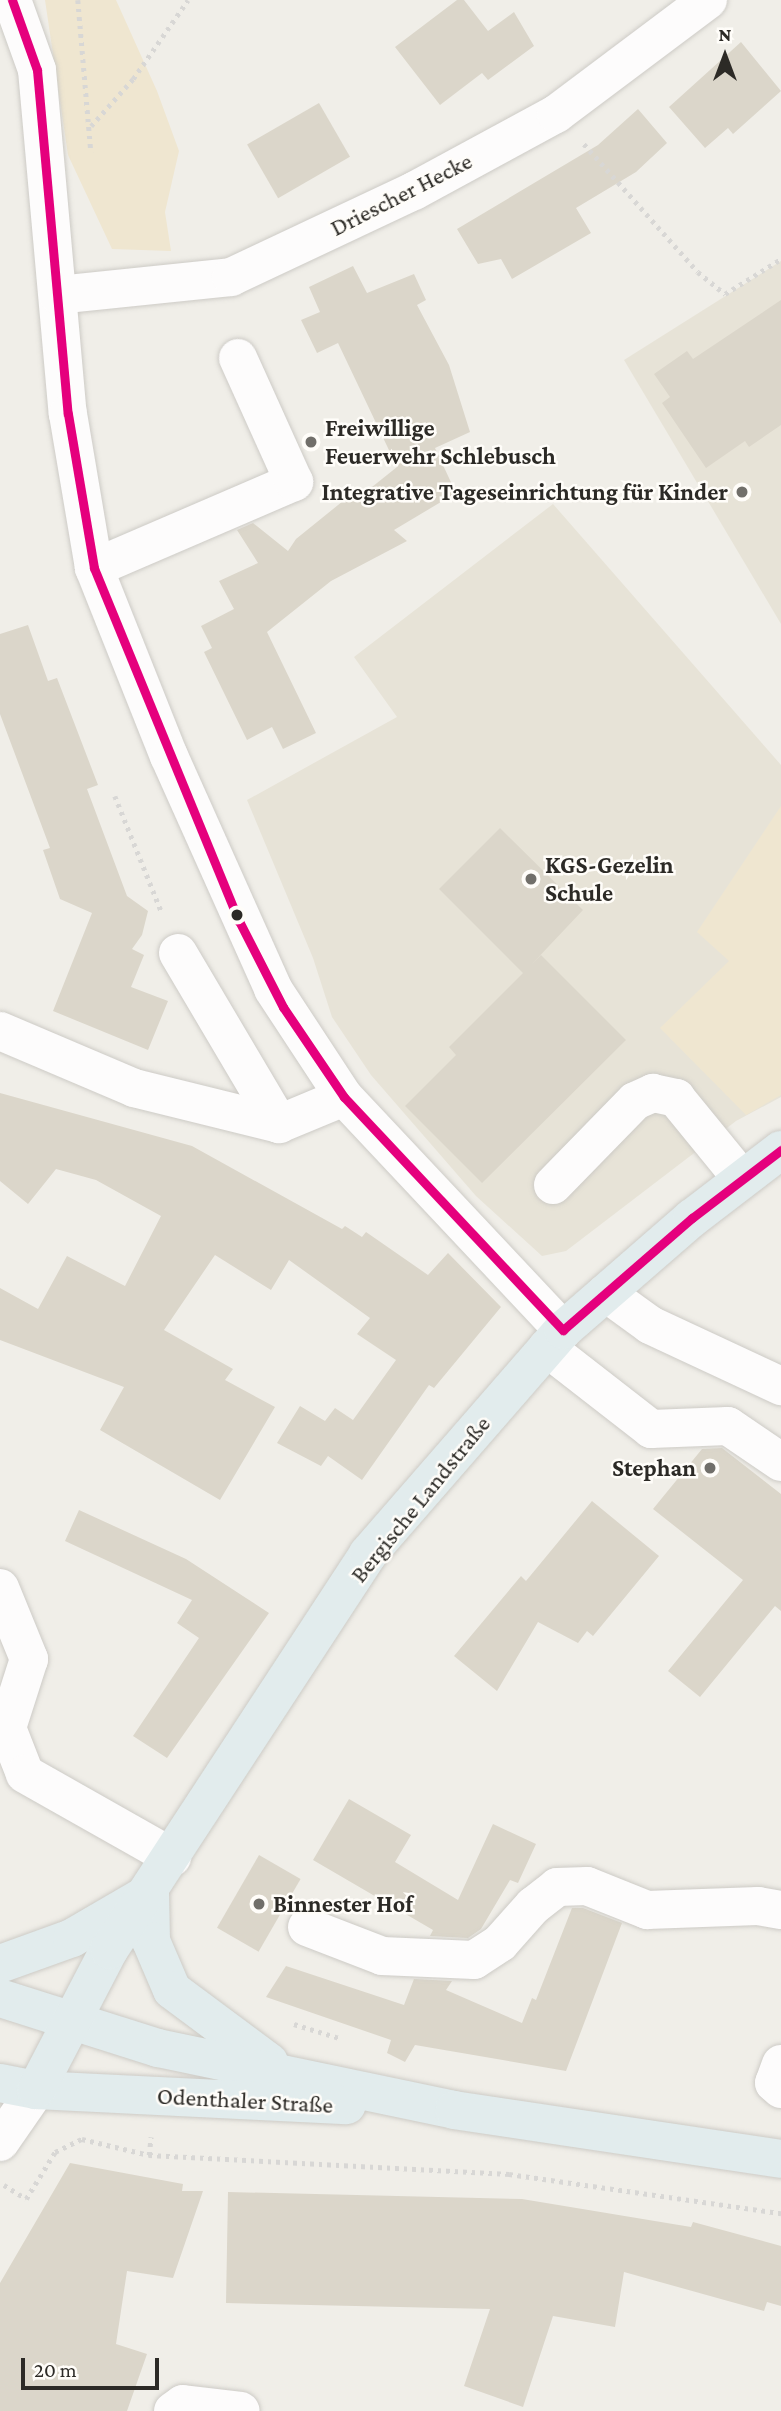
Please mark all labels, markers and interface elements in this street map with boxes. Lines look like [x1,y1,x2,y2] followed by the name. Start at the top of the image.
[690,21,760,91] north arrow
[719,24,731,45] text: N
[325,146,477,242] street label: Driescher Hecke
[325,414,556,470] place label: Freiwillige Feuerwehr Schlebusch
[303,434,319,450] marker: Freiwillige Feuerwehr Schlebusch
[322,478,728,506] place label: Integrative Tageseinrichtung für Kinder
[734,484,750,500] marker: Integrative Tageseinrichtung für Kinder
[545,851,673,907] place label: KGS-Gezelin Schule
[523,871,539,887] marker: KGS-Gezelin Schule
[230,908,244,922] unlabelled marker
[344,1410,496,1588] street label: Bergische Landstraße
[612,1454,696,1482] place label: Stephan
[702,1460,718,1476] marker: Stephan
[273,1890,413,1918] place label: Binnester Hof
[251,1896,267,1912] marker: Binnester Hof
[156,2081,334,2119] street label: Odenthaler Straße
[24,2344,163,2388] scale bar
[34,2358,77,2382] text: 20 m

